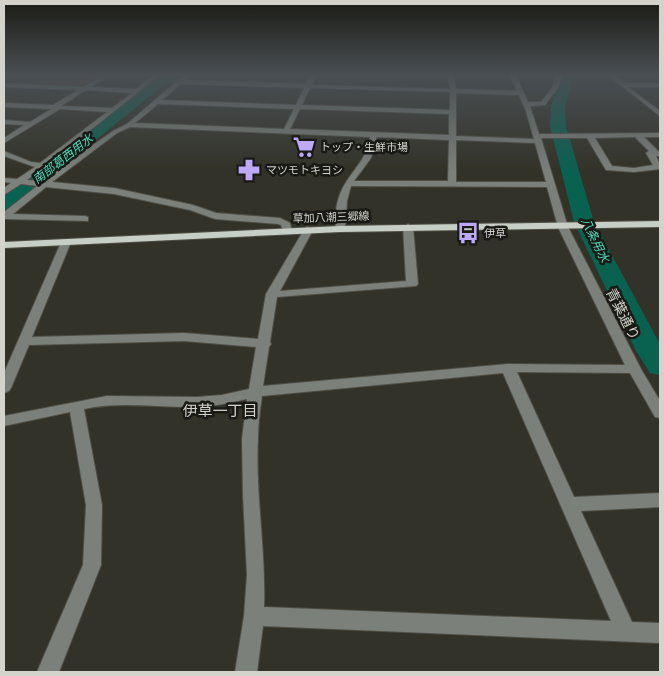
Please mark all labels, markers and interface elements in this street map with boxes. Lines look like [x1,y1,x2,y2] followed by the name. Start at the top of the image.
[30,130,97,186] water label: 南部葛西用水
[291,134,317,160] supermarket icon: トップ・生鮮市場
[320,141,408,153] place label: トップ・生鮮市場
[236,157,262,183] pharmacy icon: マツモトキヨシ
[266,165,343,176] place label: マツモトキヨシ
[292,210,370,224] street label: 草加八潮三郷線
[579,215,613,266] water label: 八条用水
[455,220,481,246] bus stop icon: 伊草
[484,228,506,239] place label: 伊草
[603,286,642,343] street label: 青葉通り
[182,403,258,419] district label: 伊草一丁目

